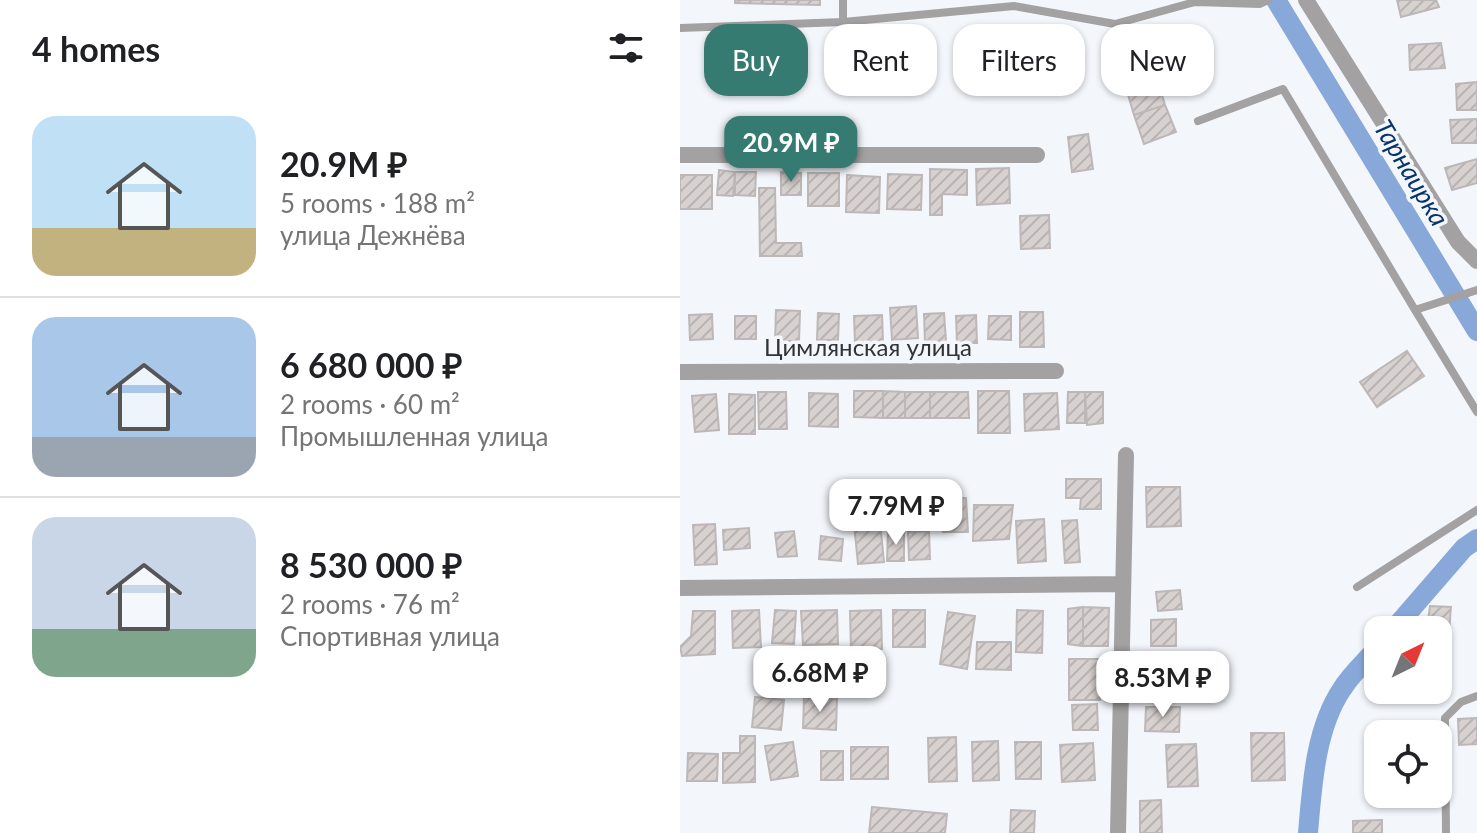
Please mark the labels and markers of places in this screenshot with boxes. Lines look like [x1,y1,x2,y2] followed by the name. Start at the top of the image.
[717,116,865,184] pin: 20.9M ₽
[822,479,970,547] pin: 7.79M ₽
[746,646,894,714] pin: 6.68M ₽
[1089,651,1237,719] pin: 8.53M ₽

